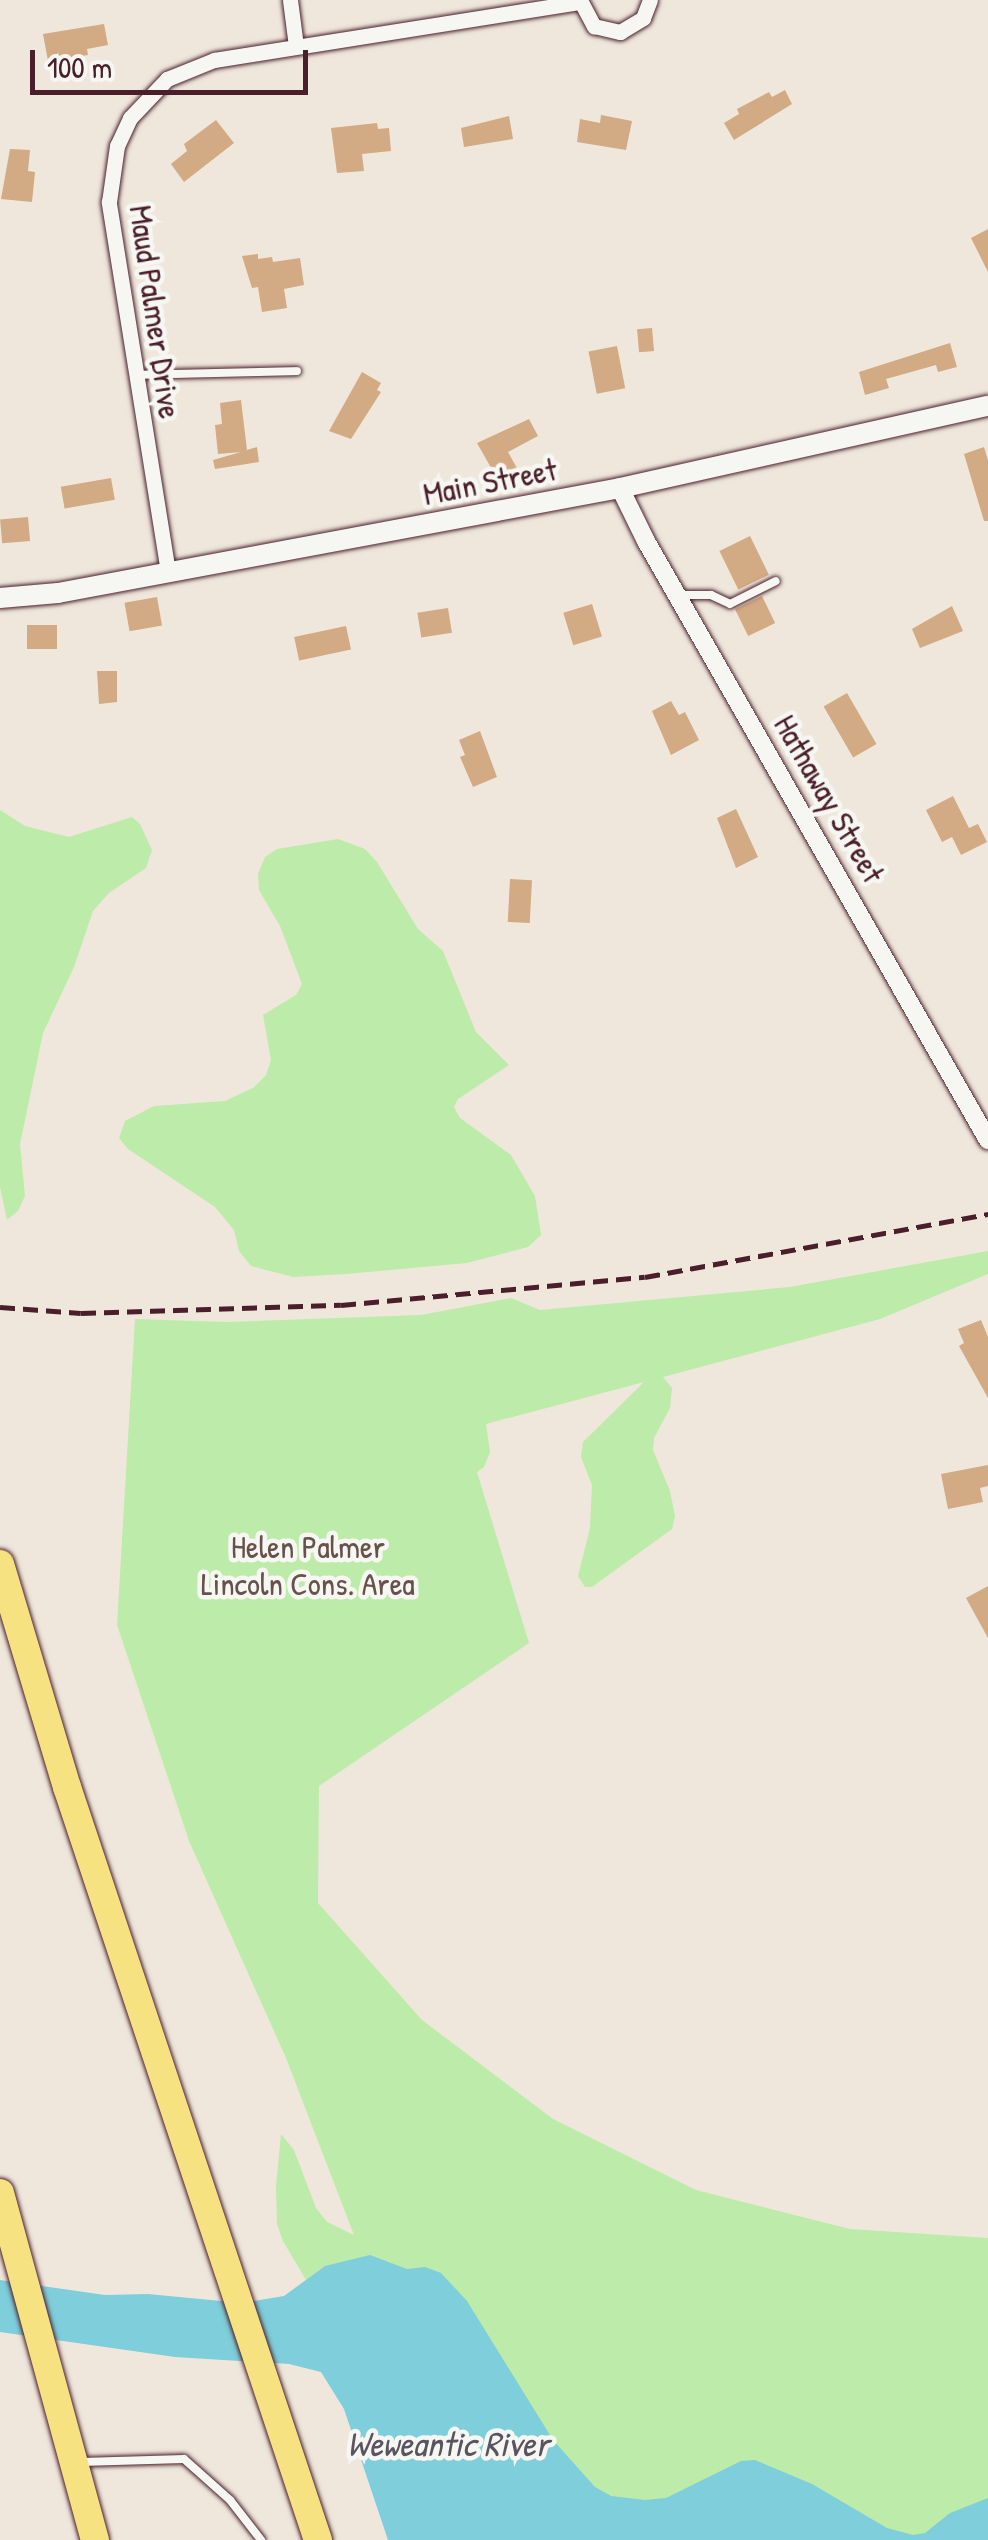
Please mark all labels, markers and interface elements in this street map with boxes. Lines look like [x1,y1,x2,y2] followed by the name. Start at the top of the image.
[35,30,312,92] scale bar
[47,47,112,87] text: 100 m
[121,203,189,421] street label: Maud Palmer Drive
[420,450,560,514] street label: Main Street
[766,708,892,890] street label: Hathaway Street
[201,1529,415,1604] park label: Helen Palmer Lincoln Cons. Area
[347,2423,549,2465] water label: Weweantic River

